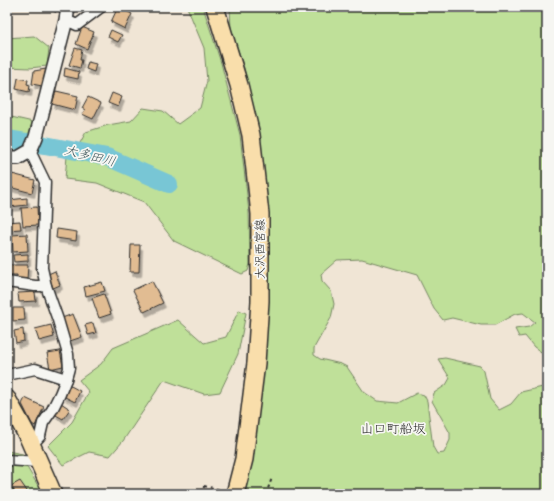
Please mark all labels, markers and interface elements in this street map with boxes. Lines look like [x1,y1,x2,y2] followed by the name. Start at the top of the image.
[63,142,117,170] water label: 大多田川
[253,219,268,279] street label: 大沢西宮線
[360,421,426,437] district label: 山口町船坂

